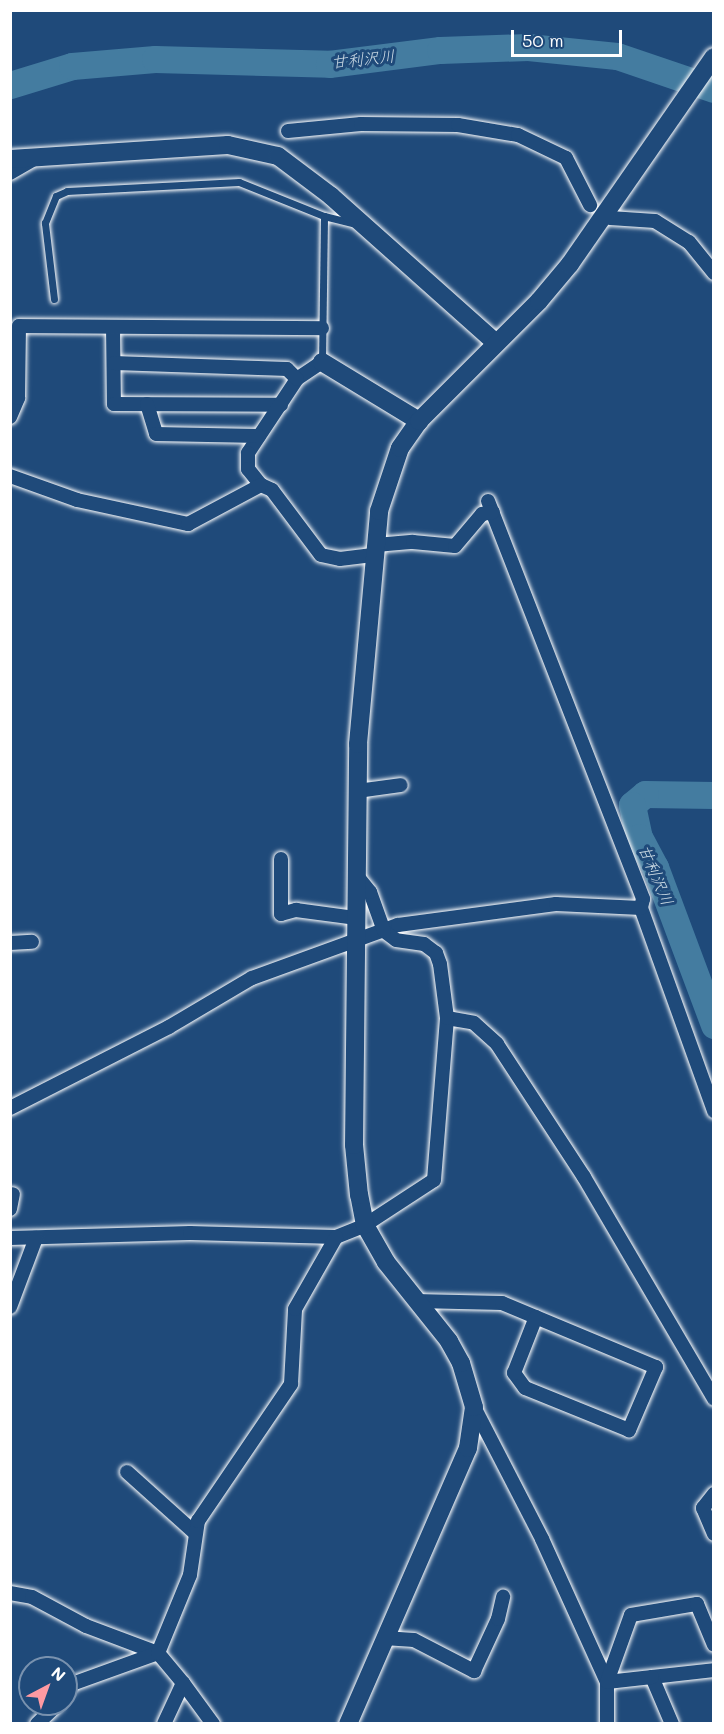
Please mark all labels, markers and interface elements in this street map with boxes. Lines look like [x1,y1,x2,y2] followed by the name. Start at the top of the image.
[514,18,625,56] scale bar
[522,28,564,52] text: 50 m
[330,46,396,72] water label: 甘利沢川
[635,842,677,908] water label: 甘利沢川
[18,1656,78,1716] north arrow
[47,1662,70,1685] text: N

